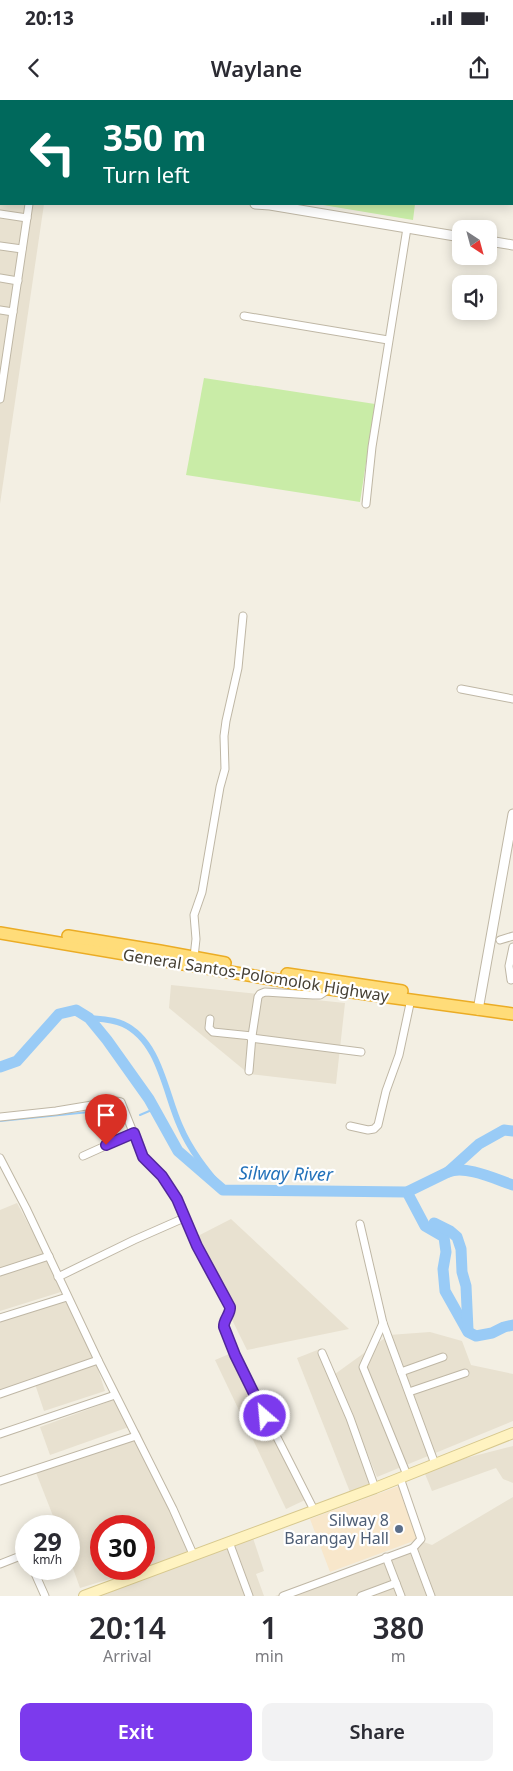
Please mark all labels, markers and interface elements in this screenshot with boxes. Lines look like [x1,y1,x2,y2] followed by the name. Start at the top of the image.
[25,5,74,31] text: 20:13
[211,53,302,83] text: Waylane
[20,54,48,82] icon: back
[465,54,493,82] icon: share
[103,114,206,161] text: 350 m
[20,120,85,185] icon: left
[103,159,190,189] text: Turn left
[452,220,498,265] north arrow
[452,220,497,320] map controls
[452,275,497,320] button: sound
[122,943,391,1007] street label: General Santos-Polomolok Highway
[85,1094,127,1145] pin
[92,1101,120,1129] icon: arrive
[239,1160,334,1186] water label: Silway River
[238,1389,290,1441] position arrow
[284,1509,389,1549] place label: Silway 8 Barangay Hall
[90,1515,155,1580] speed limit sign: 30
[393,1523,405,1535] marker: Silway 8 Barangay Hall
[33,1524,62,1558] text: 29
[33,1551,62,1568] text: km/h
[89,1607,166,1648] text: 20:14
[261,1607,278,1648] text: 1
[373,1607,424,1648] text: 380
[103,1645,152,1667] text: Arrival
[255,1645,284,1667] text: min
[391,1645,406,1667] text: m
[20,1703,252,1761] button: Exit
[262,1703,493,1761] button: Share

